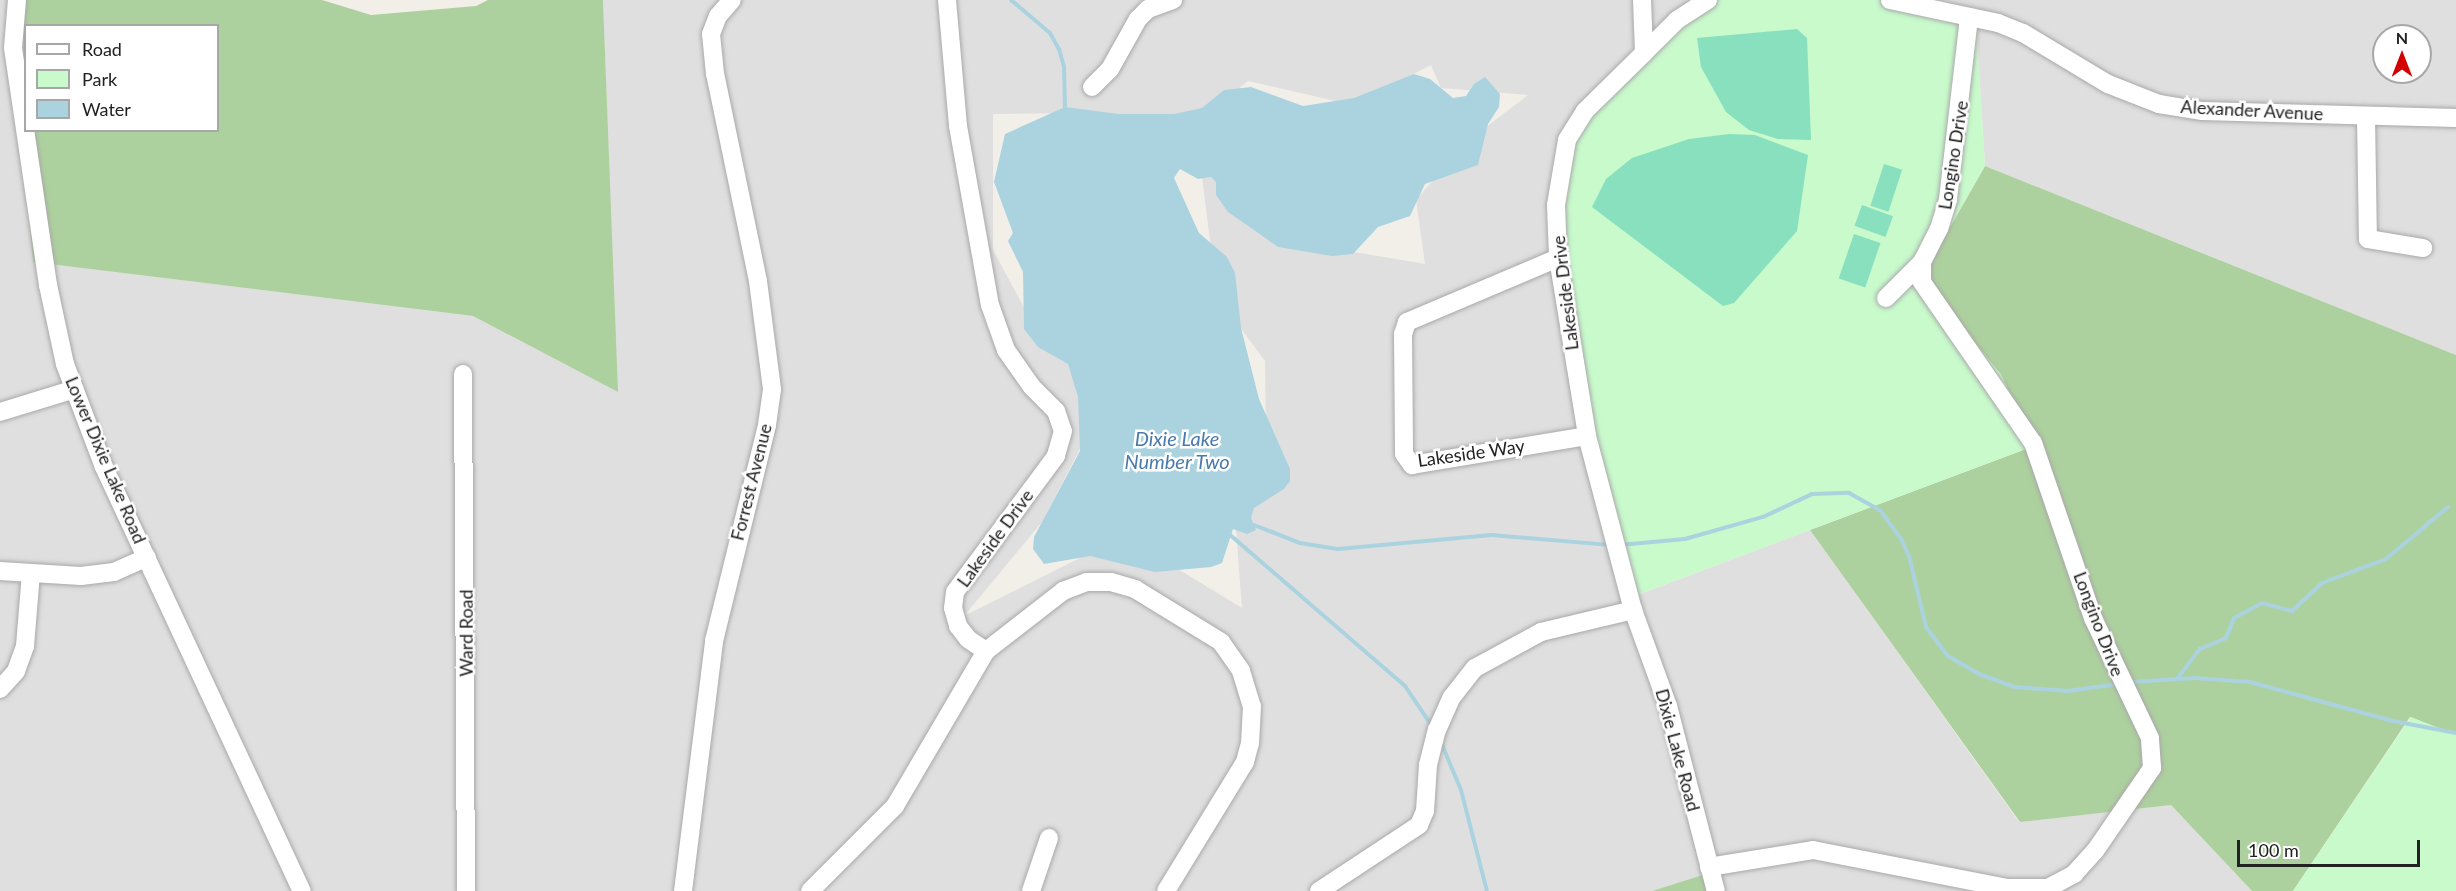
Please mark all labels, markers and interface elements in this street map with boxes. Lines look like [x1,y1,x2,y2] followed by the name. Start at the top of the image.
[24,24,219,132] legend
[2372,24,2432,84] north arrow
[2396,28,2408,47] text: N
[82,38,122,60] text: Road
[82,68,117,90] text: Park
[2179,95,2325,125] street label: Alexander Avenue
[82,98,131,120] text: Water
[1934,99,1972,211] street label: Longino Drive
[1547,234,1583,352] street label: Lakeside Drive
[61,373,151,547] street label: Lower Dixie Lake Road
[726,421,776,543] street label: Forrest Avenue
[1124,427,1230,474] water label: Dixie Lake Number Two
[1416,435,1526,471] street label: Lakeside Way
[952,485,1038,591] street label: Lakeside Drive
[2069,569,2129,679] street label: Longino Drive
[455,589,477,677] street label: Ward Road
[1651,686,1705,814] street label: Dixie Lake Road
[2240,828,2423,866] scale bar
[2248,839,2299,861] text: 100 m

